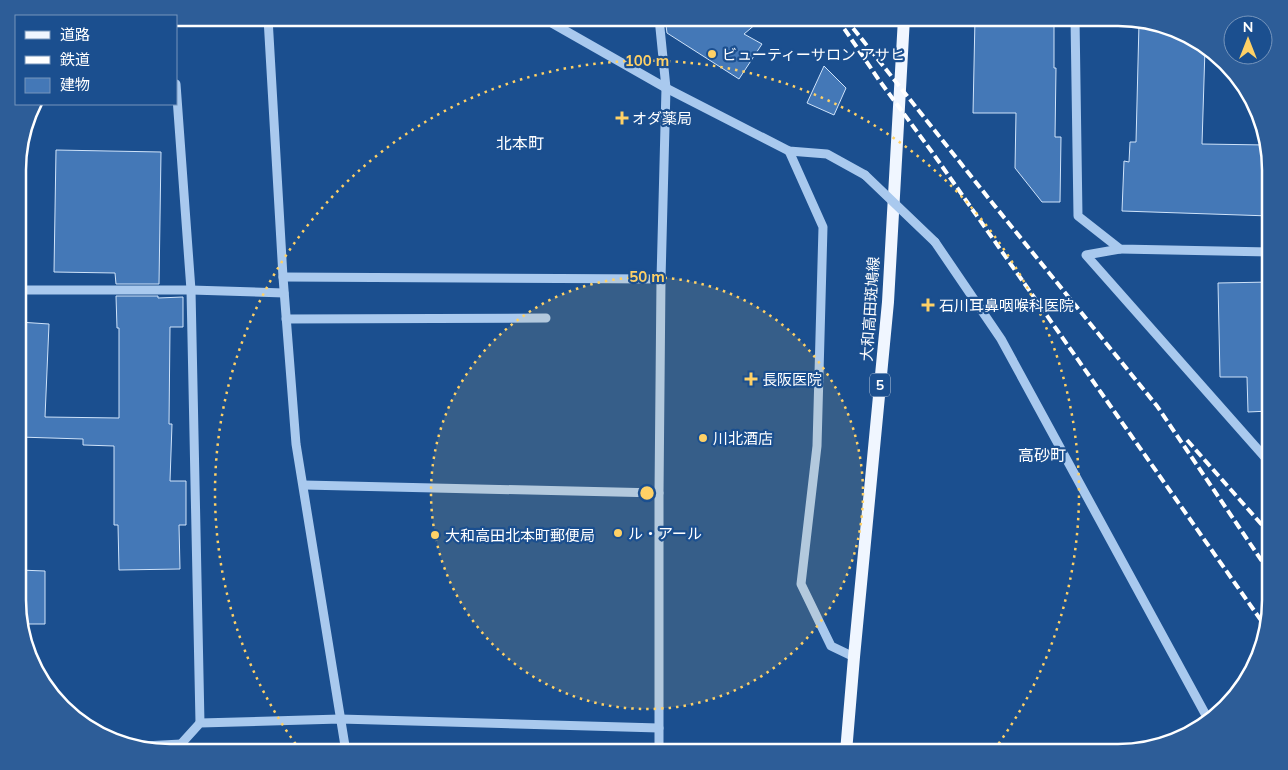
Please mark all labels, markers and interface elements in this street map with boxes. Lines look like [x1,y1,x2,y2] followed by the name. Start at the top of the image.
[15,15,178,105] legend
[1223,15,1273,65] north arrow
[1243,18,1253,36] text: N
[60,25,90,44] text: 道路
[722,45,905,64] place label: ビューティーサロン アサヒ
[706,48,718,60] marker: ビューティーサロン アサヒ
[60,50,90,69] text: 鉄道
[625,51,669,70] text: 100 m
[60,75,90,94] text: 建物
[632,109,692,128] place label: オダ薬局
[616,112,628,124] marker: オダ薬局
[496,133,544,153] district label: 北本町
[857,256,883,362] street label: 大和高田斑鳩線
[629,267,665,286] text: 50 m
[939,296,1074,315] place label: 石川耳鼻咽喉科医院
[921,298,935,312] marker: 石川耳鼻咽喉科医院
[762,370,822,389] place label: 長阪医院
[744,372,758,386] marker: 長阪医院
[870,374,890,396] road number: 5
[713,429,773,448] place label: 川北酒店
[697,432,709,444] marker: 川北酒店
[1018,445,1066,465] district label: 高砂町
[638,484,656,502] centre of rings
[628,524,702,543] place label: ル・アール
[445,526,595,545] place label: 大和高田北本町郵便局
[612,527,624,539] marker: ル・アール
[429,529,441,541] marker: 大和高田北本町郵便局

